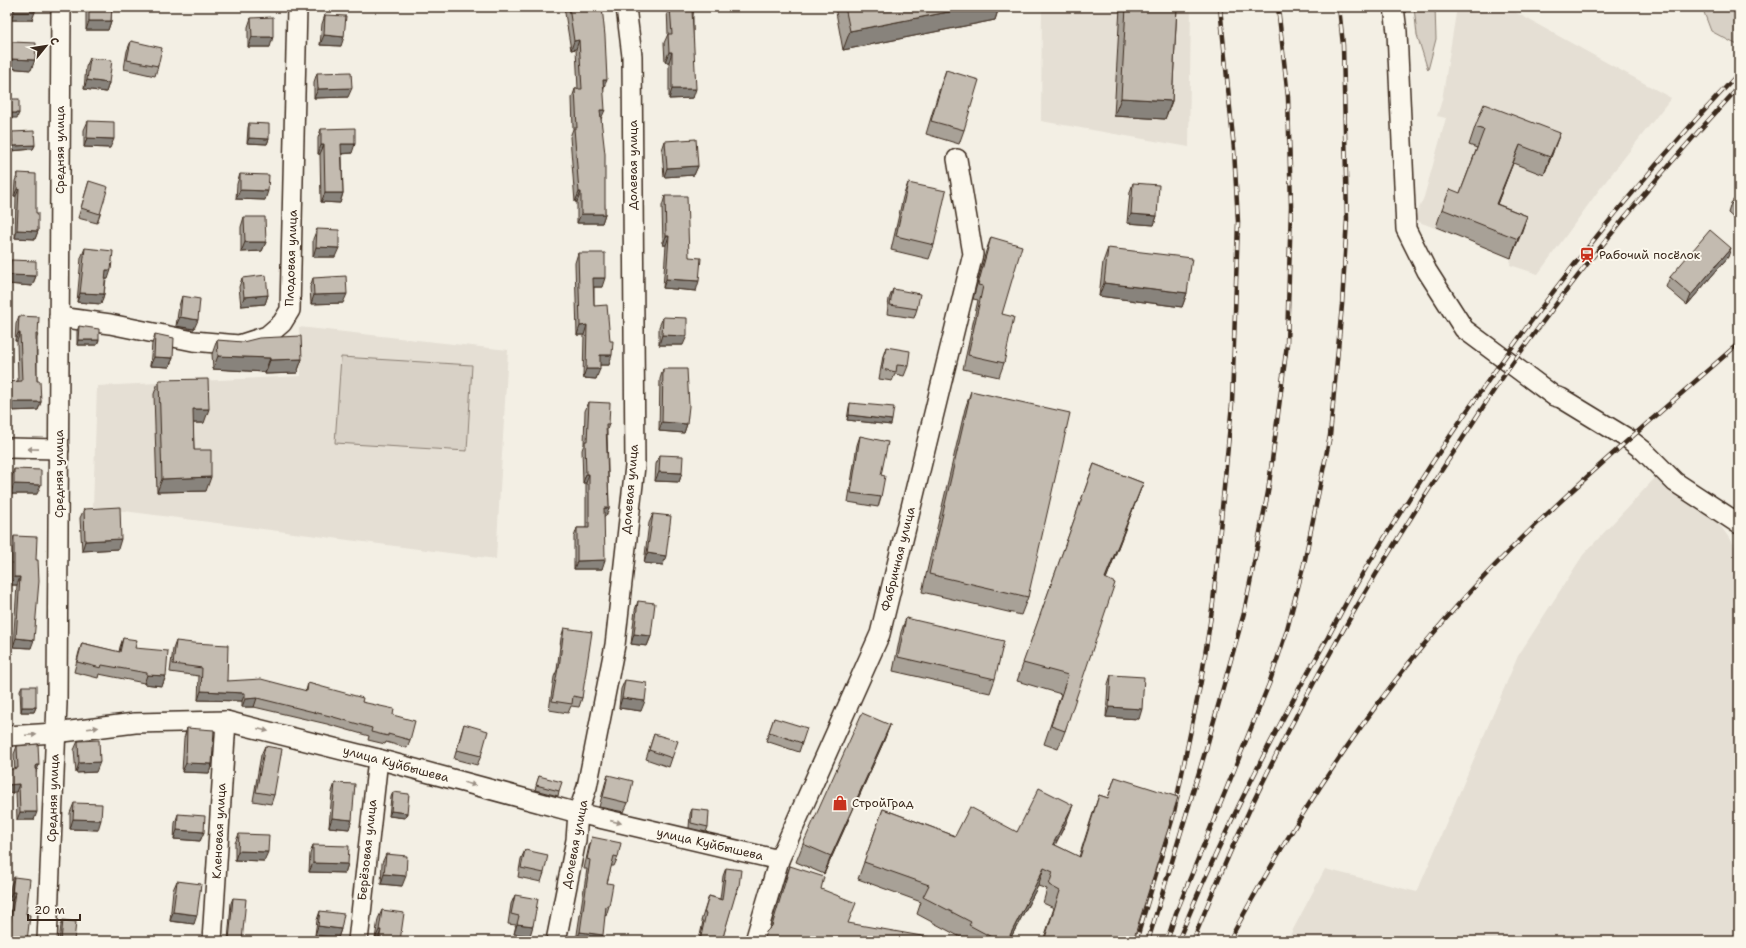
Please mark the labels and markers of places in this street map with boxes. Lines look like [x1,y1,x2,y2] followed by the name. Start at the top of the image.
[1578,246,1596,264] station icon: Рабочий посёлок
[1599,247,1701,263] place label: Рабочий посёлок
[831,794,849,812] shop icon: СтройГрад
[852,795,914,811] place label: СтройГрад

